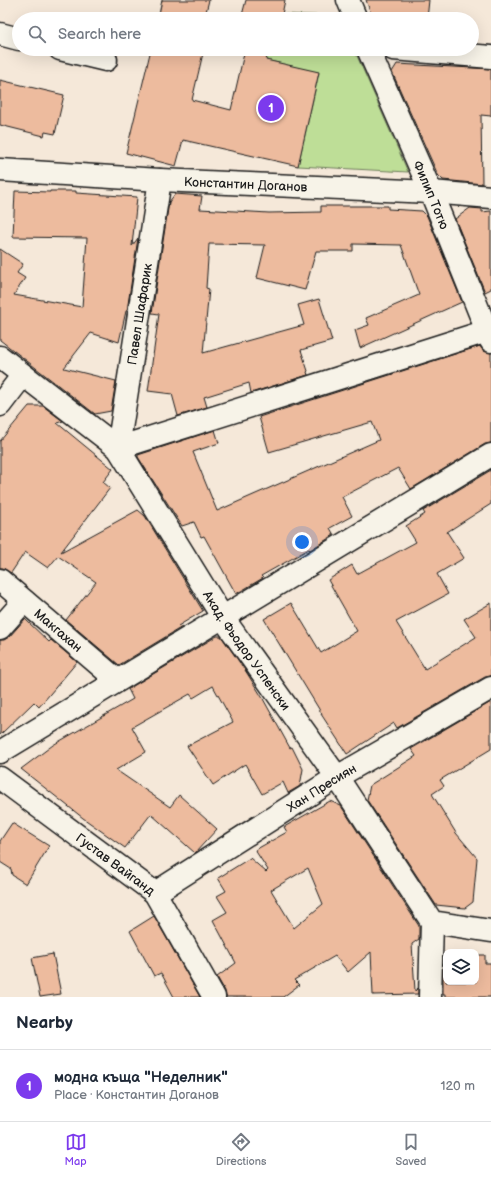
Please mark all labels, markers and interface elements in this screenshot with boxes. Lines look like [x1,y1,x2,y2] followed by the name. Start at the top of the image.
[12,12,479,56] search box
[26,23,48,45] icon: search
[58,25,141,44] text: Search here
[258,93,284,123] pin: 1
[409,158,452,232] street label: Филип Тотю
[184,174,308,196] street label: Константин Доганов
[124,262,156,366] street label: Павел Шафарик
[292,532,312,552] your location
[199,587,294,714] street label: Акад. Фьодор Успенски
[30,606,85,656] street label: Макгахан
[284,761,359,816] street label: Хан Пресиян
[72,830,158,899] street label: Густав Вайганд
[443,949,479,985] map controls
[443,949,479,985] button: layers
[16,1013,73,1033] text: Nearby
[54,1068,228,1087] text: модна къща "Неделник"
[26,1078,32,1094] text: 1
[440,1078,475,1094] text: 120 m
[54,1087,219,1103] text: Place · Константин Доганов
[65,1131,87,1168] tab: Map
[216,1131,266,1168] tab: Directions
[396,1131,426,1168] tab: Saved

